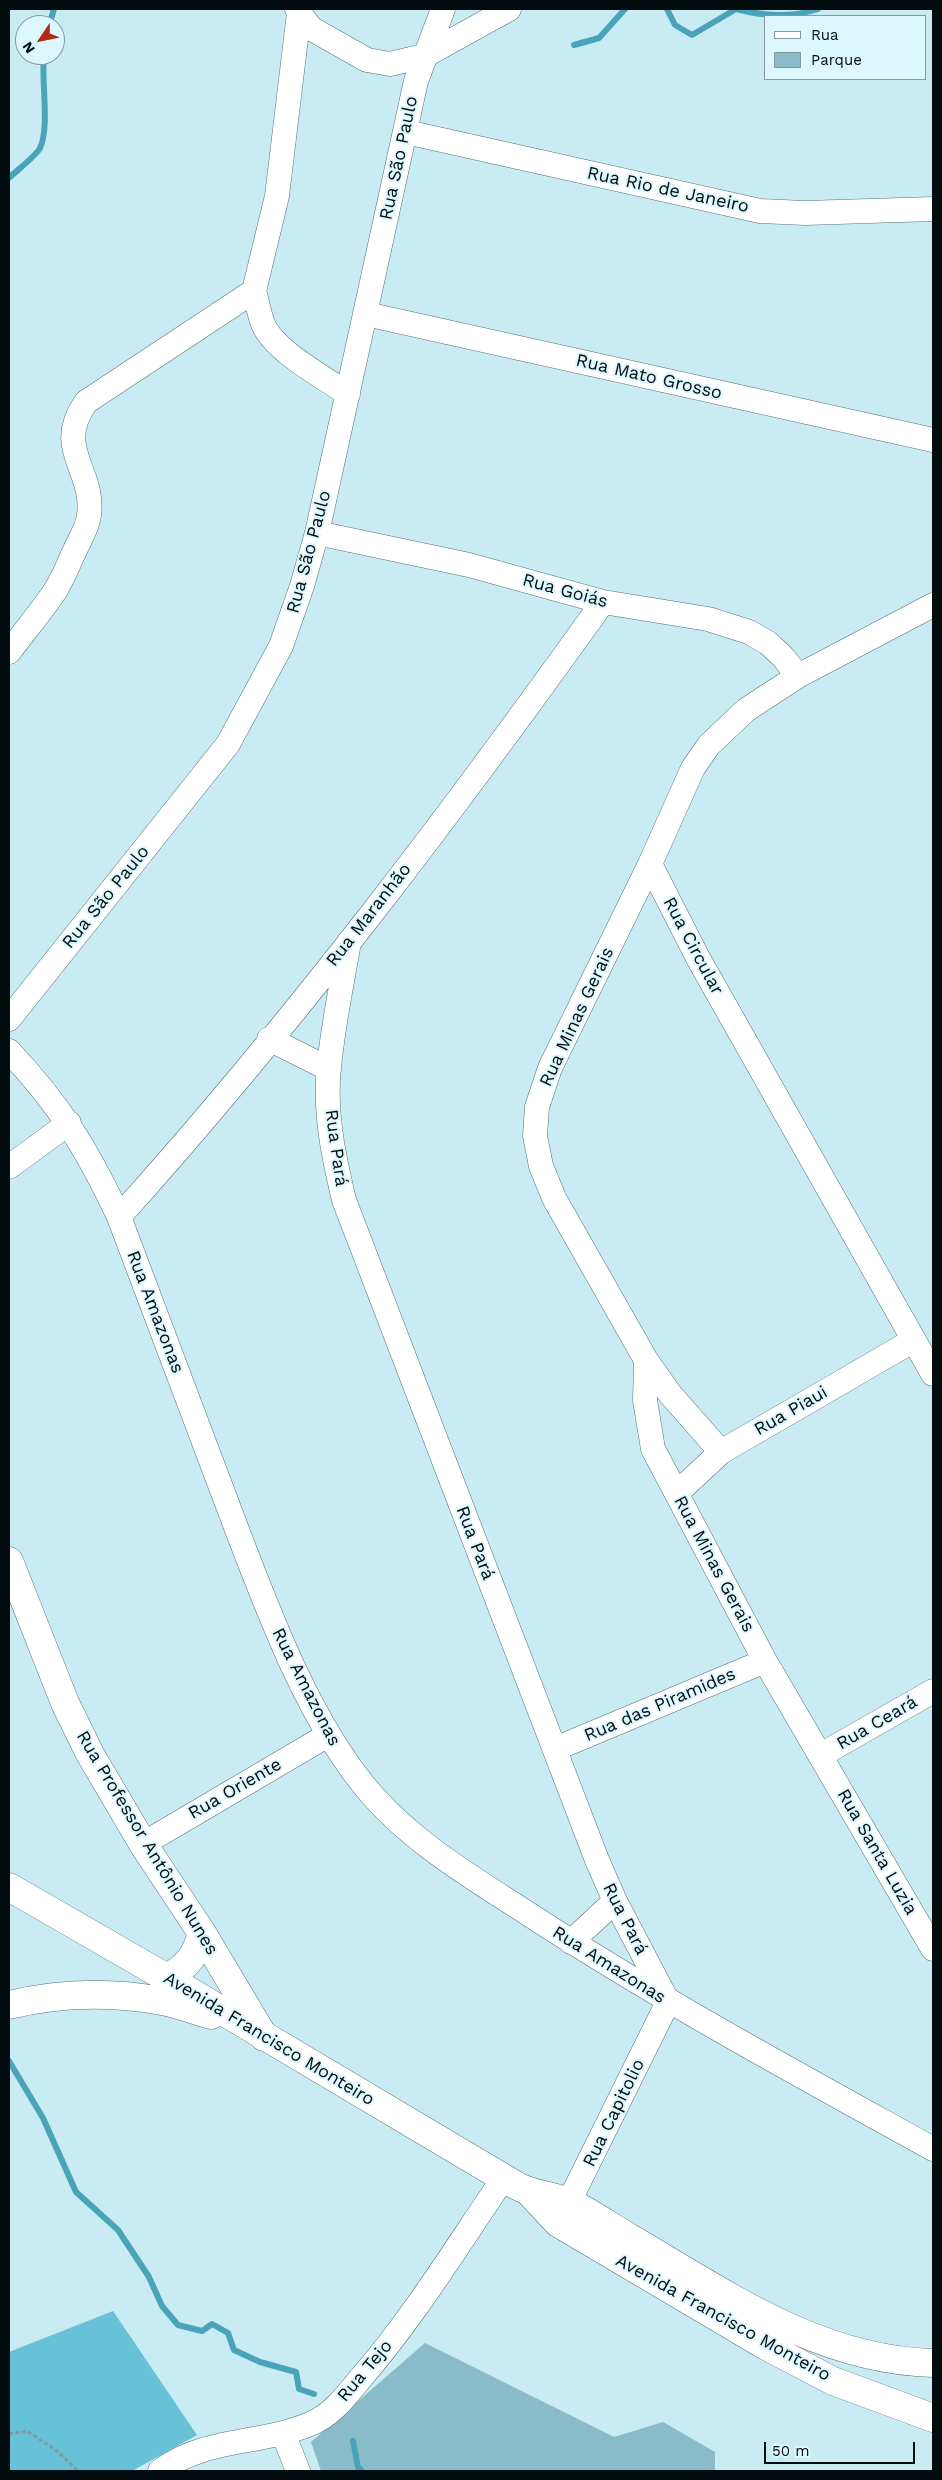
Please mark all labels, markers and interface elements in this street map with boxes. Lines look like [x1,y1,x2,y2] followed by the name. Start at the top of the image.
[15,15,65,65] north arrow
[764,15,927,80] legend
[811,26,839,44] text: Rua
[19,39,38,57] text: N
[811,51,862,69] text: Parque
[375,94,423,222] street label: Rua São Paulo
[585,162,751,218] street label: Rua Rio de Janeiro
[574,350,724,404] street label: Rua Mato Grosso
[282,488,336,616] street label: Rua São Paulo
[520,569,610,613] street label: Rua Goiás
[58,841,154,953] street label: Rua São Paulo
[322,859,416,971] street label: Rua Maranhão
[658,893,728,999] street label: Rua Circular
[535,944,619,1090] street label: Rua Minas Gerais
[320,1108,352,1188] street label: Rua Pará
[122,1248,188,1376] street label: Rua Amazonas
[751,1381,831,1441] street label: Rua Piaui
[669,1492,759,1636] street label: Rua Minas Gerais
[451,1503,499,1583] street label: Rua Pará
[267,1624,345,1750] street label: Rua Amazonas
[581,1663,739,1747] street label: Rua das Piramides
[833,1691,921,1755] street label: Rua Ceará
[71,1727,223,1959] street label: Rua Professor Antônio Nunes
[185,1754,285,1824] street label: Rua Oriente
[832,1785,922,1919] street label: Rua Santa Luzia
[598,1880,652,1958] street label: Rua Pará
[548,1922,670,2008] street label: Rua Amazonas
[160,1967,378,2111] street label: Avenida Francisco Monteiro
[579,2056,649,2170] street label: Rua Capitolio
[612,2250,834,2386] street label: Avenida Francisco Monteiro
[333,2336,397,2406] street label: Rua Tejo
[767,2432,918,2464] scale bar
[772,2442,809,2460] text: 50 m

